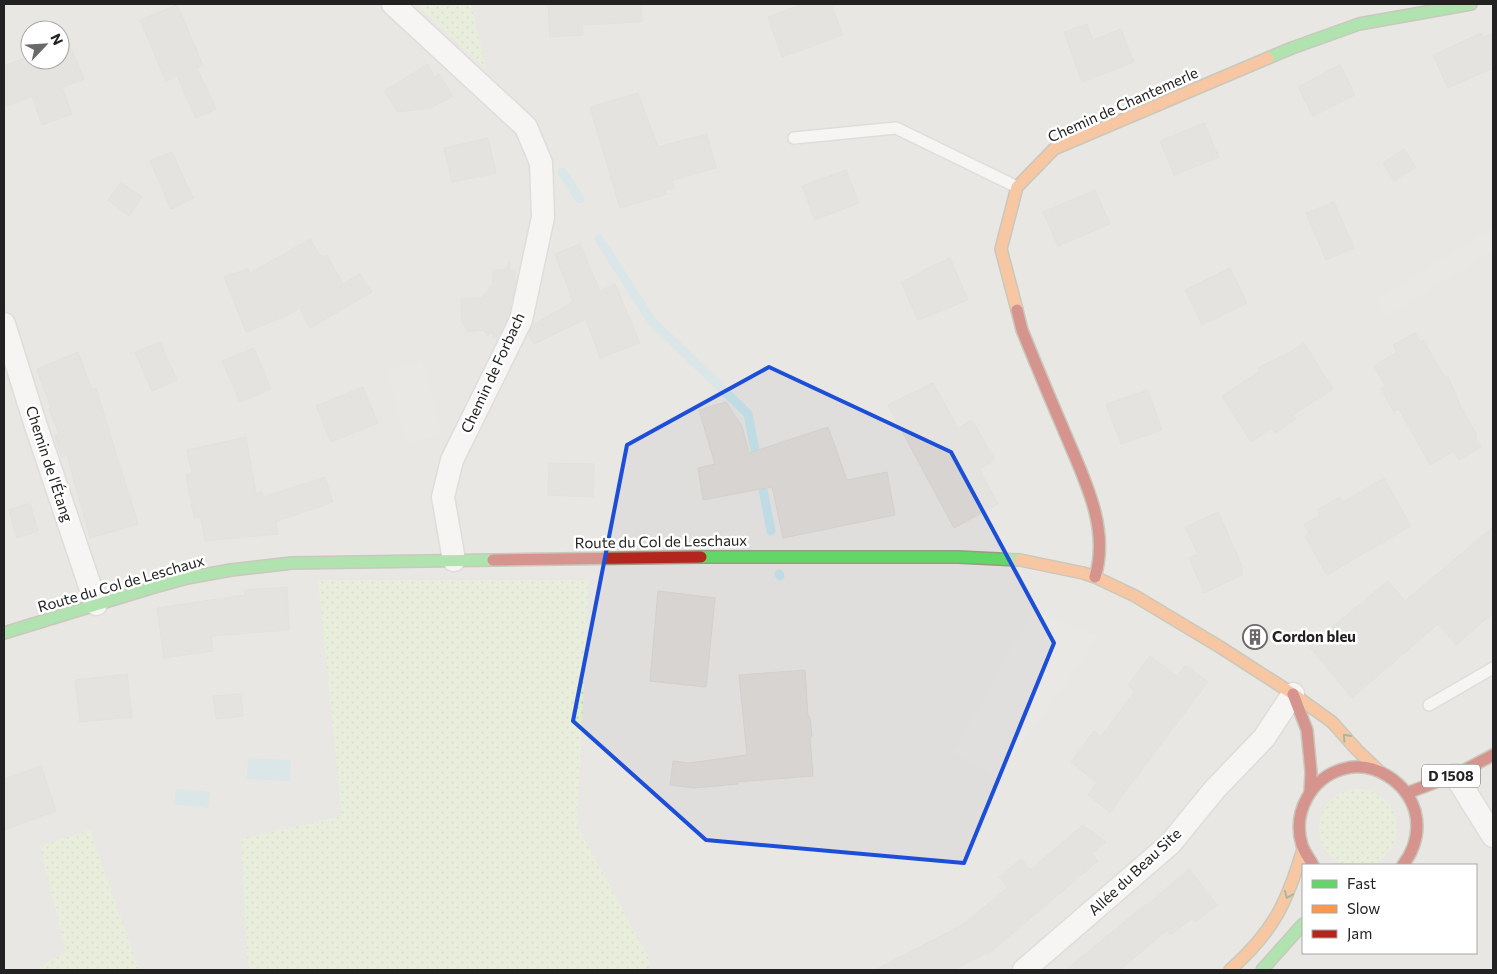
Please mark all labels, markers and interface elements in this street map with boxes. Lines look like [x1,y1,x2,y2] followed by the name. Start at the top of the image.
[20,20,70,70] north arrow
[47,31,67,48] text: N
[1045,63,1201,145] street label: Chemin de Chantemerle
[456,310,528,436] street label: Chemin de Forbach
[23,403,78,524] street label: Chemin de l'Étang
[575,530,747,552] street label: Route du Col de Leschaux
[35,551,206,615] street label: Route du Col de Leschaux
[1242,624,1268,650] building icon: Cordon bleu
[1272,627,1356,645] place label: Cordon bleu
[1342,734,1351,743] one-way arrow
[1422,764,1480,788] road number: D 1508
[1084,824,1184,919] street label: Allée du Beau Site
[1302,864,1477,954] legend
[1347,874,1376,892] text: Fast
[1283,890,1294,899] one-way arrow
[1347,899,1380,917] text: Slow
[1347,924,1372,942] text: Jam

